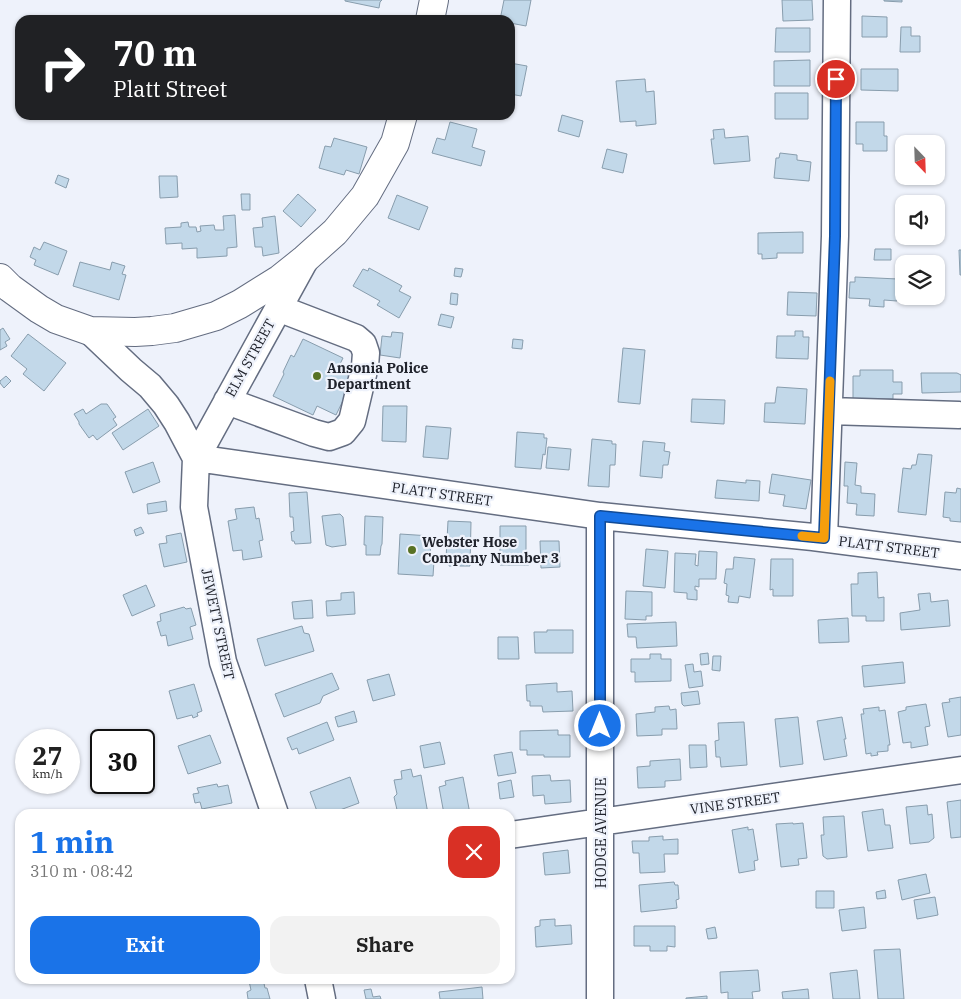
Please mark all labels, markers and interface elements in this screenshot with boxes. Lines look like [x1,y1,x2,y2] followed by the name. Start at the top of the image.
[113,30,197,76] text: 70 m
[30,35,95,100] icon: right
[815,58,857,100] pin
[822,65,850,93] icon: arrive
[113,74,227,103] text: Platt Street
[895,135,945,185] north arrow
[895,135,945,305] map controls
[895,195,945,245] button: sound
[895,255,945,305] button: layers
[221,316,279,400] street label: ELM STREET
[327,359,429,393] place label: Ansonia Police Department
[311,370,323,382] marker: Ansonia Police Department
[390,478,494,510] street label: PLATT STREET
[838,532,940,562] street label: PLATT STREET
[422,533,559,567] place label: Webster Hose Company Number 3
[406,544,418,556] marker: Webster Hose Company Number 3
[197,567,239,681] street label: JEWETT STREET
[573,699,625,751] position arrow
[90,729,155,794] speed limit sign: 30
[32,739,63,772] text: 27
[32,766,63,781] text: km/h
[592,778,610,888] street label: HODGE AVENUE
[689,788,781,818] street label: VINE STREET
[30,822,114,861] text: 1 min
[448,826,500,878] button: close
[30,861,133,881] text: 310 m · 08:42
[30,916,260,974] button: Exit
[270,916,500,974] button: Share

